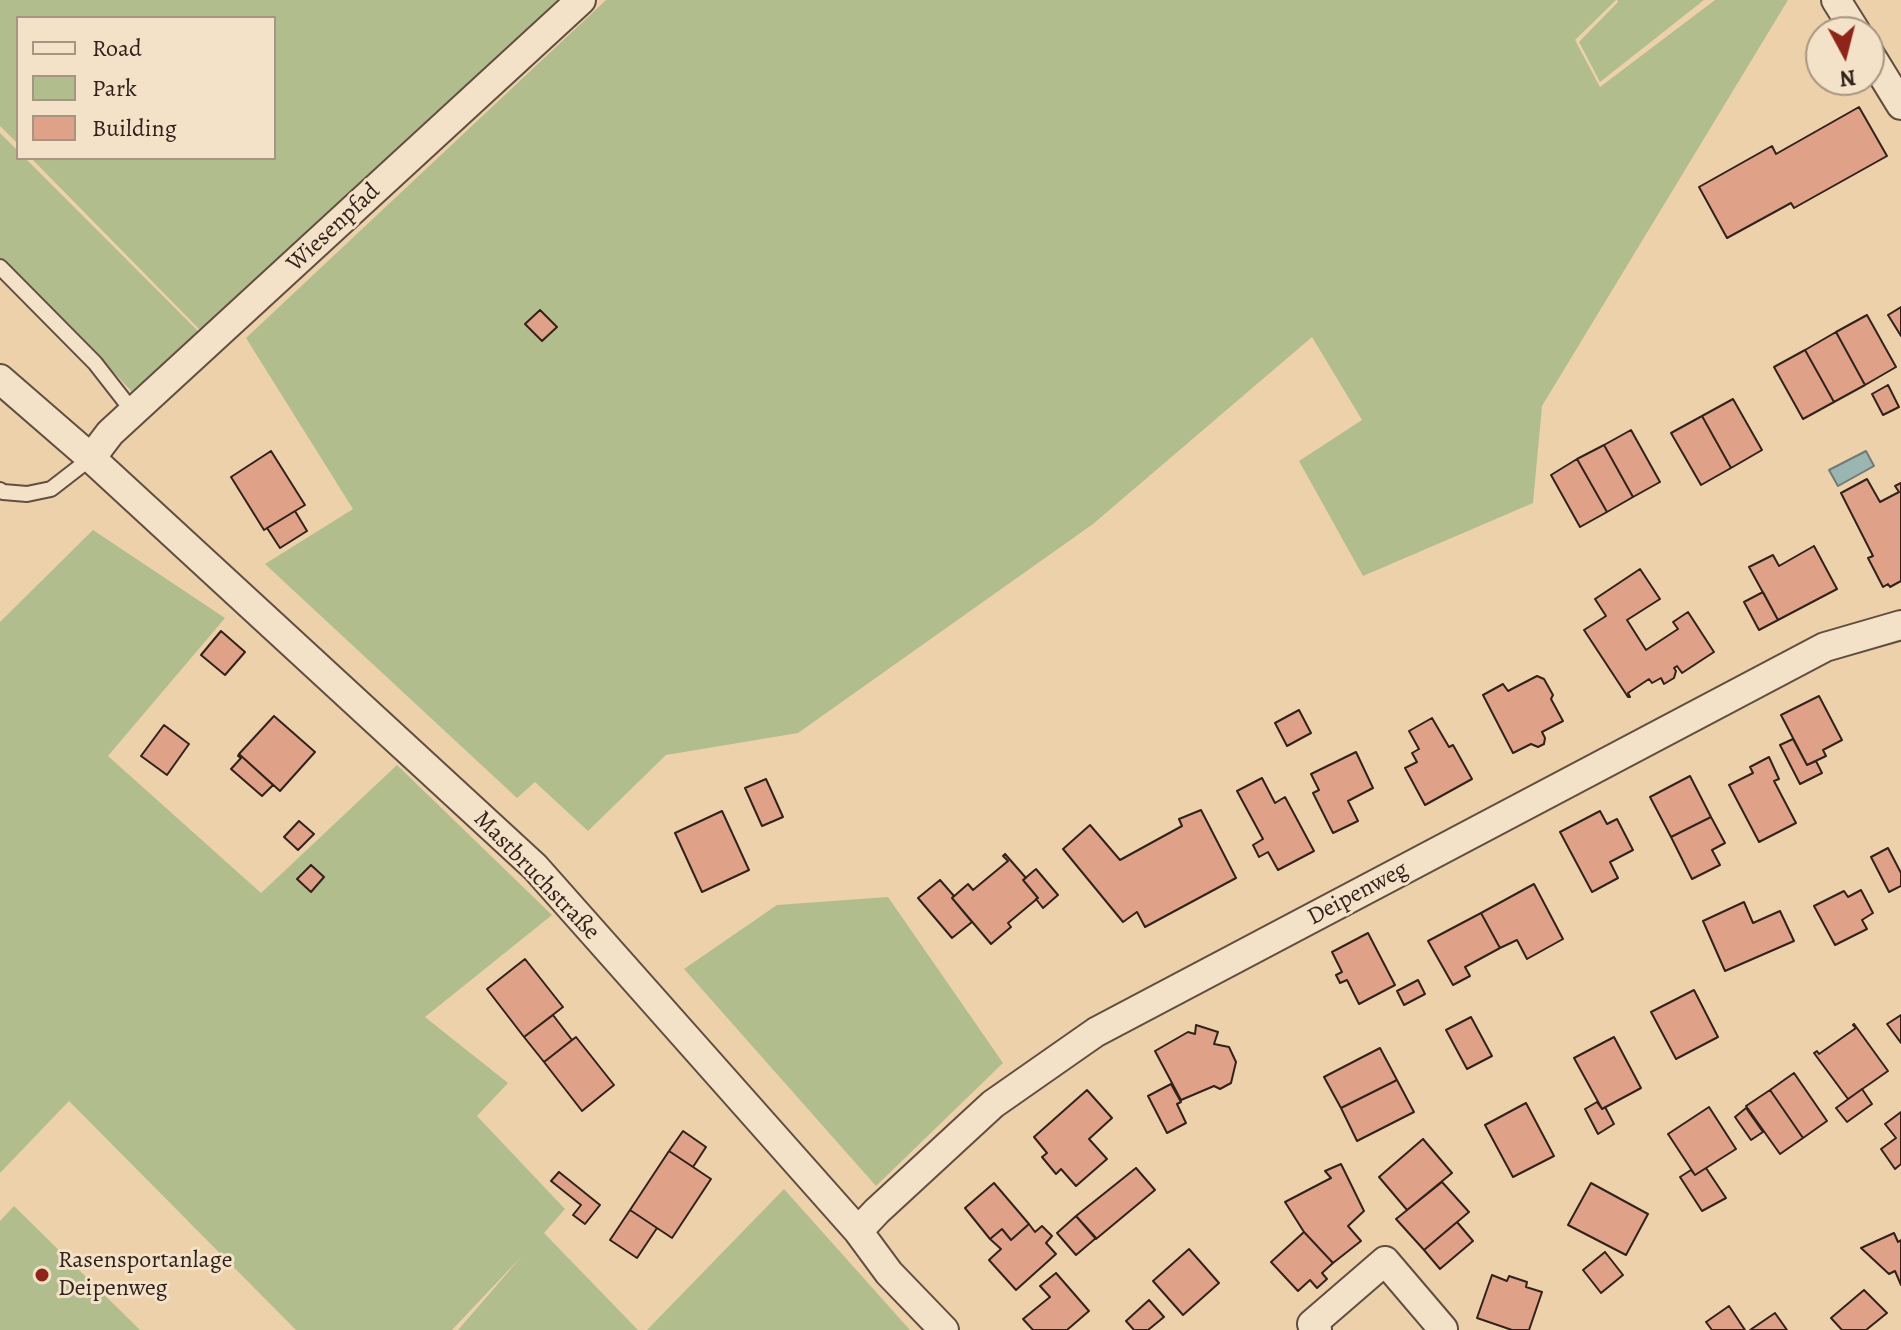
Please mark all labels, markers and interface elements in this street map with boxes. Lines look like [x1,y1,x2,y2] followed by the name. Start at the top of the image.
[16,16,276,160] legend
[1805,16,1885,96] north arrow
[92,32,142,64] text: Road
[1838,62,1857,94] text: N
[92,72,137,104] text: Park
[92,112,177,144] text: Building
[281,178,387,278] street label: Wiesenpfad
[467,805,605,947] street label: Mastbruchstraße
[1303,856,1413,932] street label: Deipenweg
[58,1247,232,1303] place label: Rasensportanlage Deipenweg
[33,1266,51,1284] marker: Rasensportanlage Deipenweg

